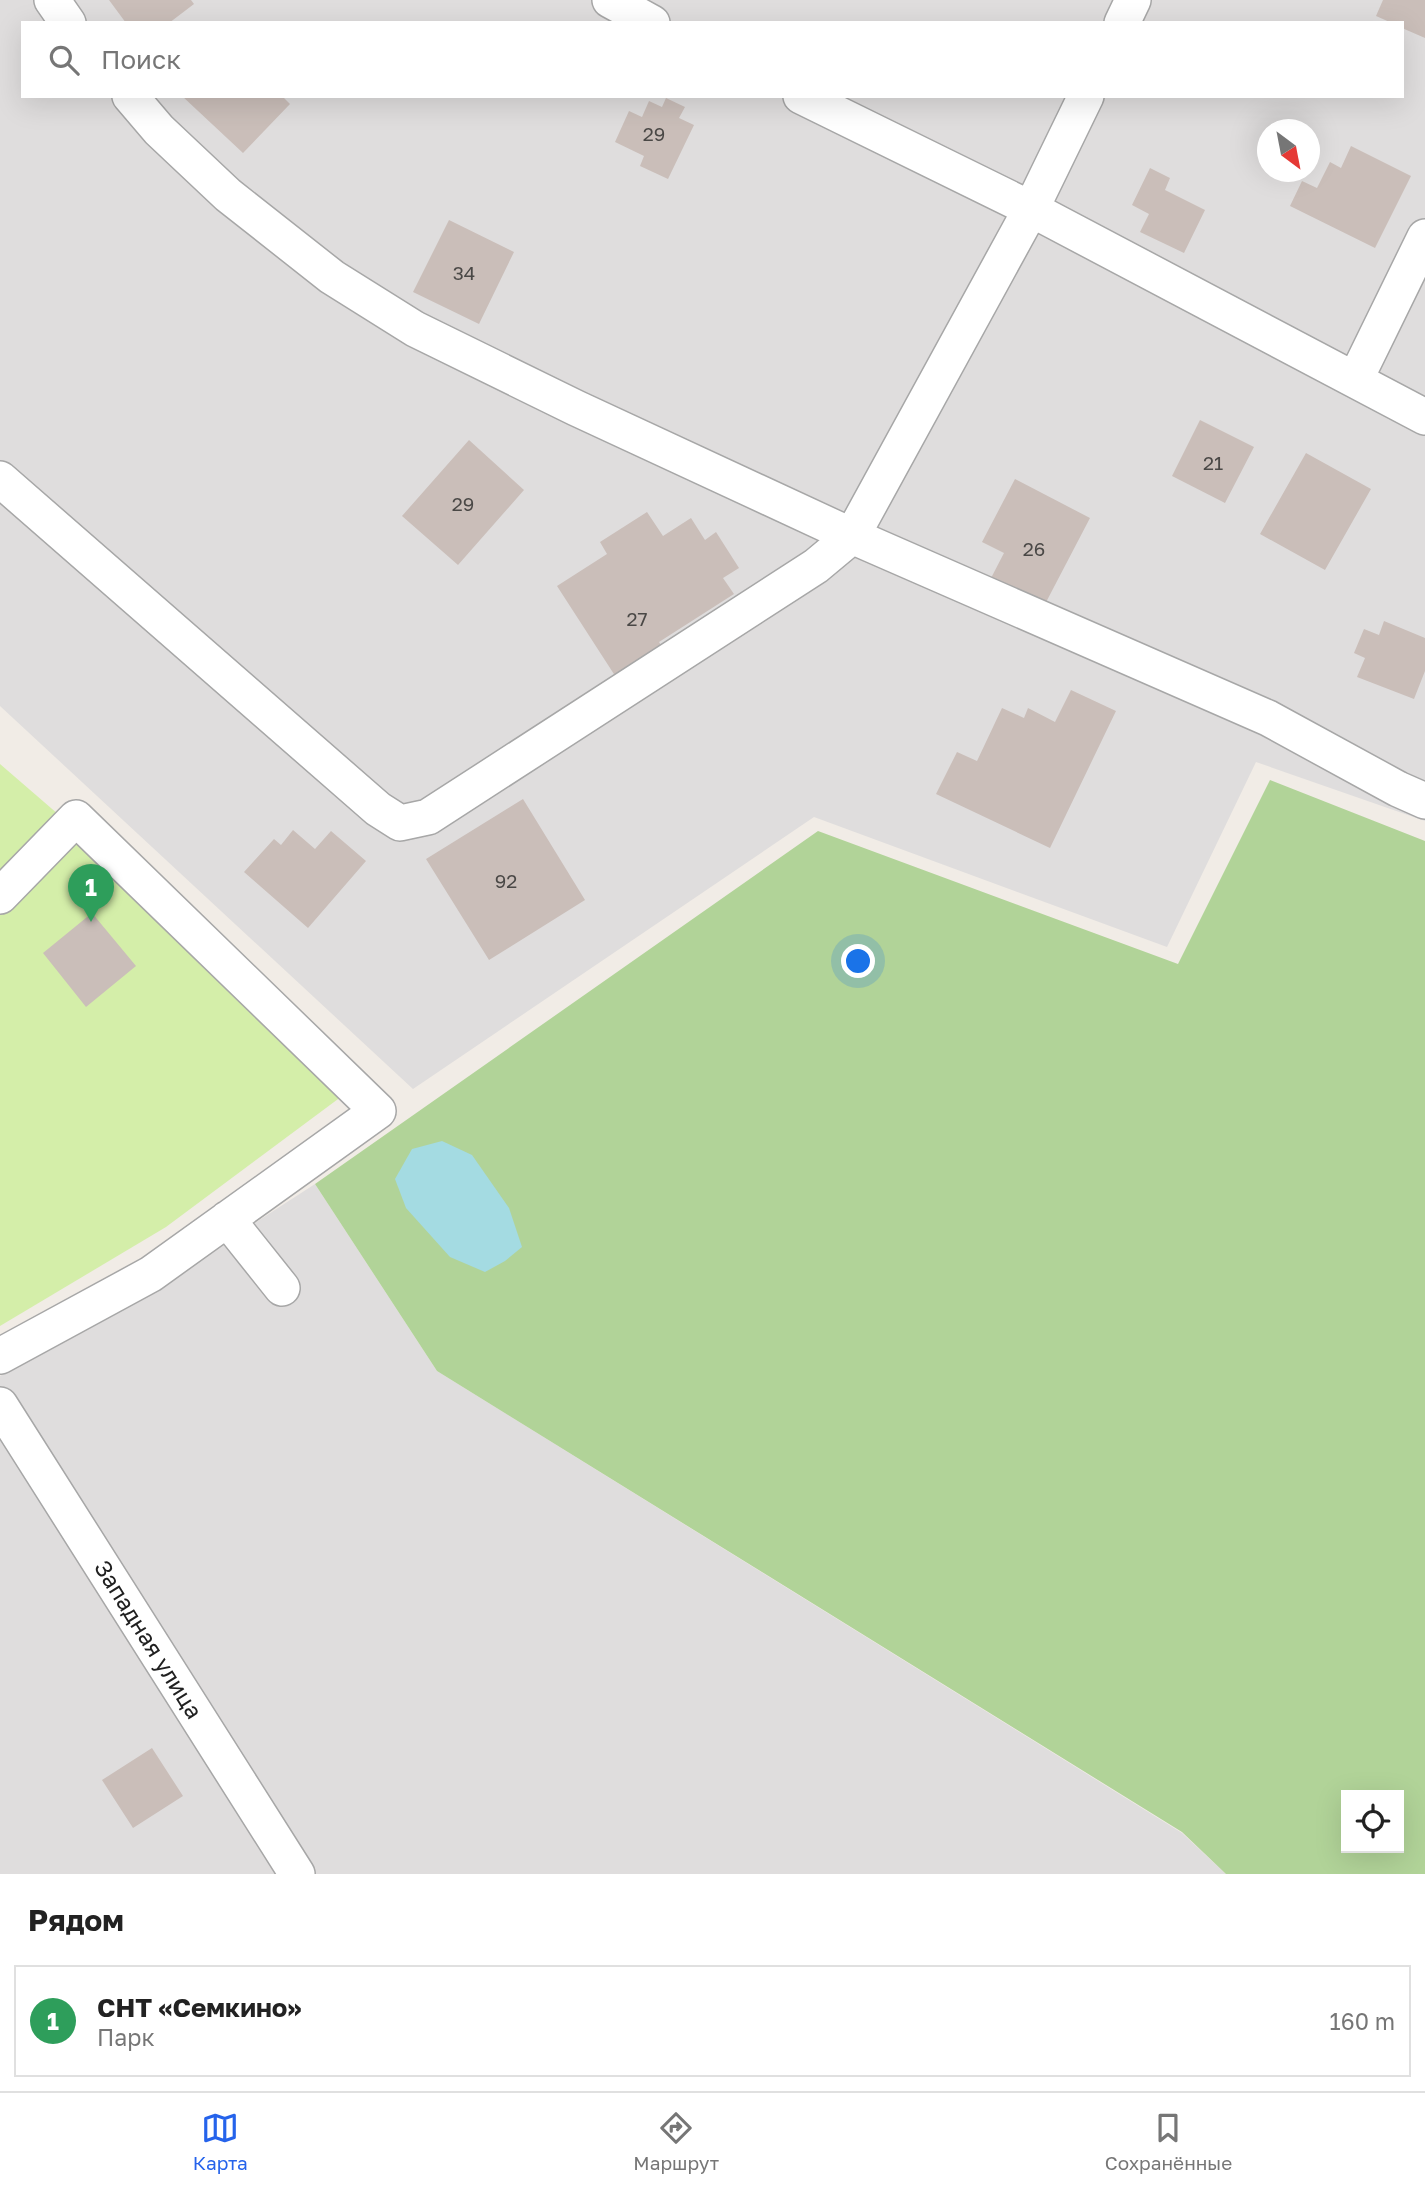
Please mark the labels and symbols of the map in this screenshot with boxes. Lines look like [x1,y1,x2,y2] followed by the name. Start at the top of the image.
[1257,119,1320,182] north arrow
[643,122,665,145] house number: 29
[453,261,475,284] house number: 34
[1203,451,1223,474] house number: 21
[452,492,474,515] house number: 29
[1023,537,1045,560] house number: 26
[626,607,648,630] house number: 27
[68,864,114,922] pin: 1
[495,869,517,892] house number: 92
[841,944,875,978] your location
[89,1555,209,1723] street label: Западная улица

